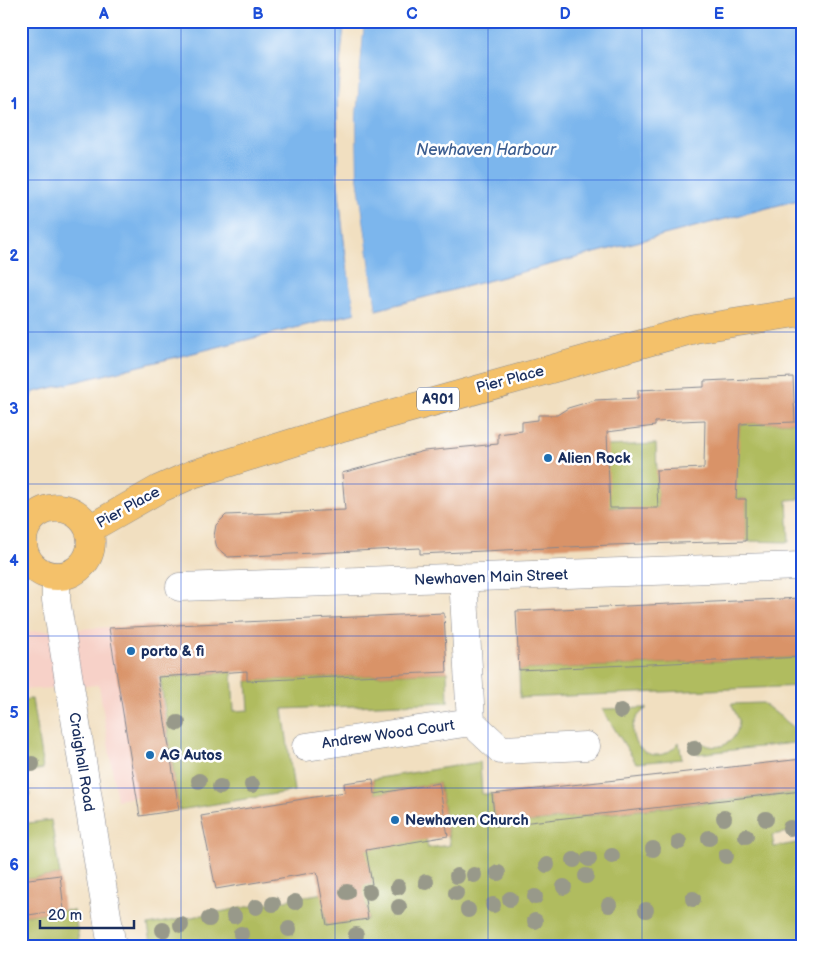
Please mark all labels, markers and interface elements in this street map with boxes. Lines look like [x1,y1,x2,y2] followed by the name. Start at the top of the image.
[98,5,109,24] text: A
[252,5,264,24] text: B
[406,5,418,24] text: C
[559,5,571,24] text: D
[714,5,724,24] text: E
[11,95,17,114] text: 1
[416,141,557,160] water label: Newhaven Harbour
[9,247,19,266] text: 2
[474,361,546,398] street label: Pier Place
[417,388,459,410] road number: A901
[9,400,19,419] text: 3
[557,449,631,468] place label: Alien Rock
[542,452,554,464] marker: Alien Rock
[93,482,163,533] street label: Pier Place
[9,552,19,571] text: 4
[414,565,569,590] street label: Newhaven Main Street
[141,642,204,661] place label: porto & fi
[125,645,137,657] marker: porto & fi
[9,704,19,723] text: 5
[64,711,99,813] street label: Craighall Road
[320,716,456,753] street label: Andrew Wood Court
[159,746,222,765] place label: AG Autos
[144,749,156,761] marker: AG Autos
[405,811,529,830] place label: Newhaven Church
[389,814,401,826] marker: Newhaven Church
[9,856,19,875] text: 6
[40,898,134,930] scale bar
[48,906,82,925] text: 20 m

